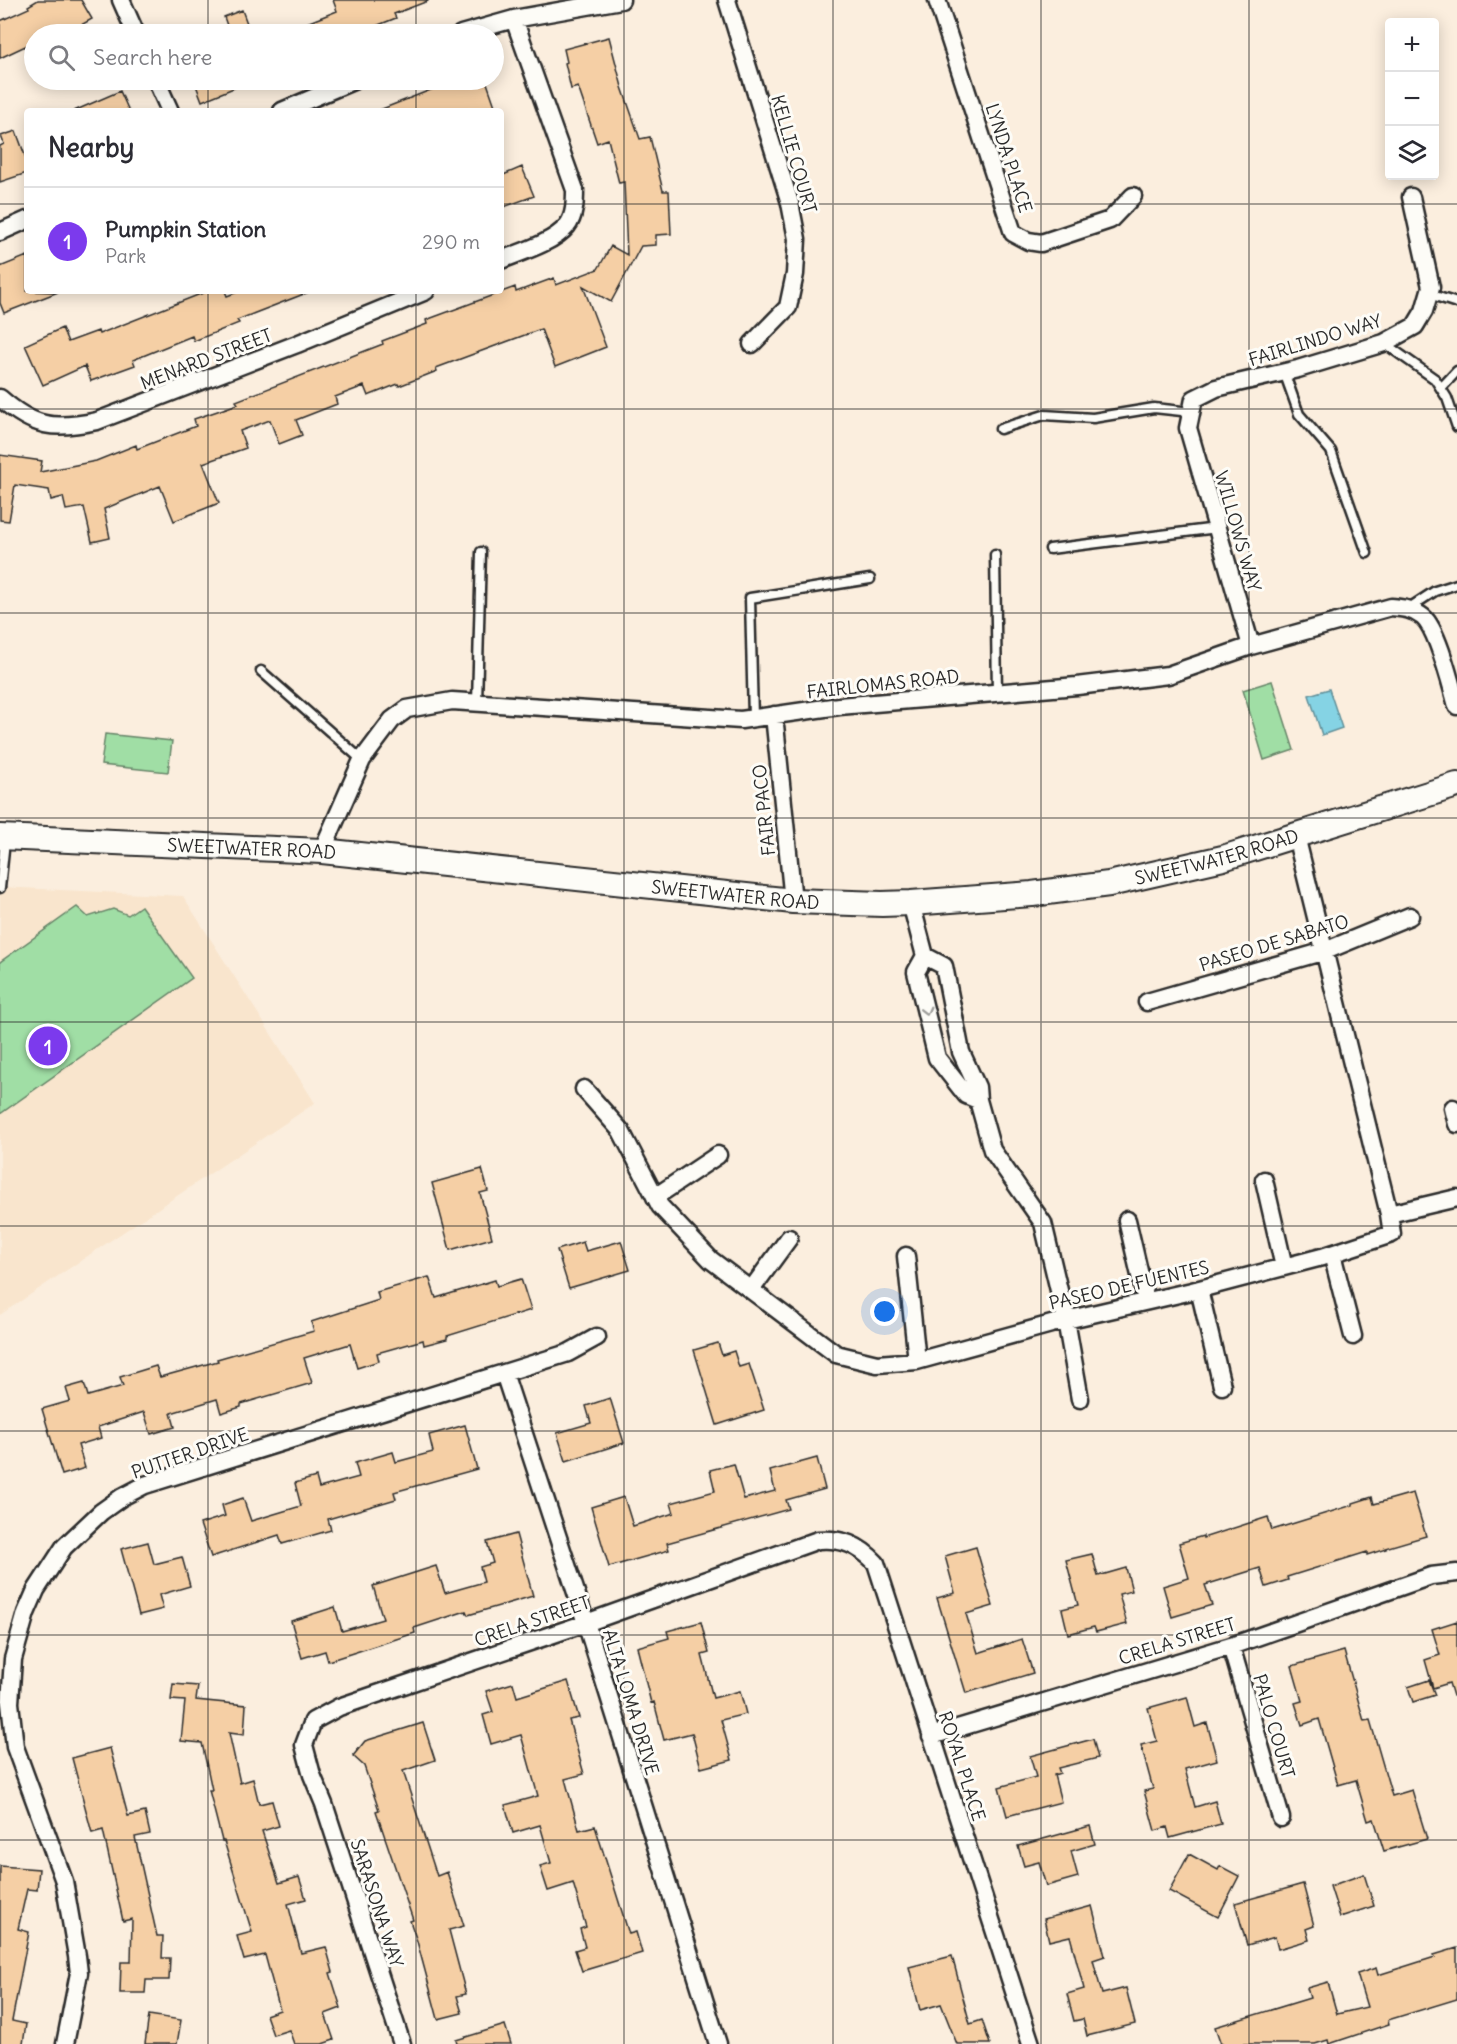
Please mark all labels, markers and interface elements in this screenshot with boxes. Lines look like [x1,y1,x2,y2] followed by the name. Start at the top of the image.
[1385,18,1439,180] map controls
[1385,18,1439,72] button: +
[24,24,504,90] search box
[45,41,78,74] icon: search
[93,43,212,71] text: Search here
[1385,72,1439,126] button: −
[766,92,822,216] street label: KELLIE COURT
[980,100,1038,216] street label: LYNDA PLACE
[1385,126,1439,180] button: layers
[48,131,134,164] text: Nearby
[105,215,266,243] text: Pumpkin Station
[64,229,71,254] text: 1
[422,229,480,254] text: 290 m
[105,243,146,268] text: Park
[1246,309,1384,371] street label: FAIRLINDO WAY
[137,323,275,395] street label: MENARD STREET
[1210,468,1266,594] street label: WILLOWS WAY
[806,665,960,703] street label: FAIRLOMAS ROAD
[748,763,780,857] street label: FAIR PACO
[1132,824,1301,889] street label: SWEETWATER ROAD
[167,833,337,864] street label: SWEETWATER ROAD
[650,875,820,913] street label: SWEETWATER ROAD
[1197,909,1351,977] street label: PASEO DE SABATO
[918,1006,931,1016] one-way arrow
[28,1024,68,1068] pin: 1
[1047,1255,1211,1315] street label: PASEO DE FUENTES
[870,1297,899,1326] your location
[129,1422,251,1484] street label: PUTTER DRIVE
[471,1590,593,1652] street label: CRELA STREET
[1116,1612,1238,1670] street label: CRELA STREET
[598,1626,664,1778] street label: ALTA LOMA DRIVE
[1248,1671,1300,1781] street label: PALO COURT
[933,1708,991,1824] street label: ROYAL PLACE
[345,1836,409,1970] street label: SARASONA WAY

